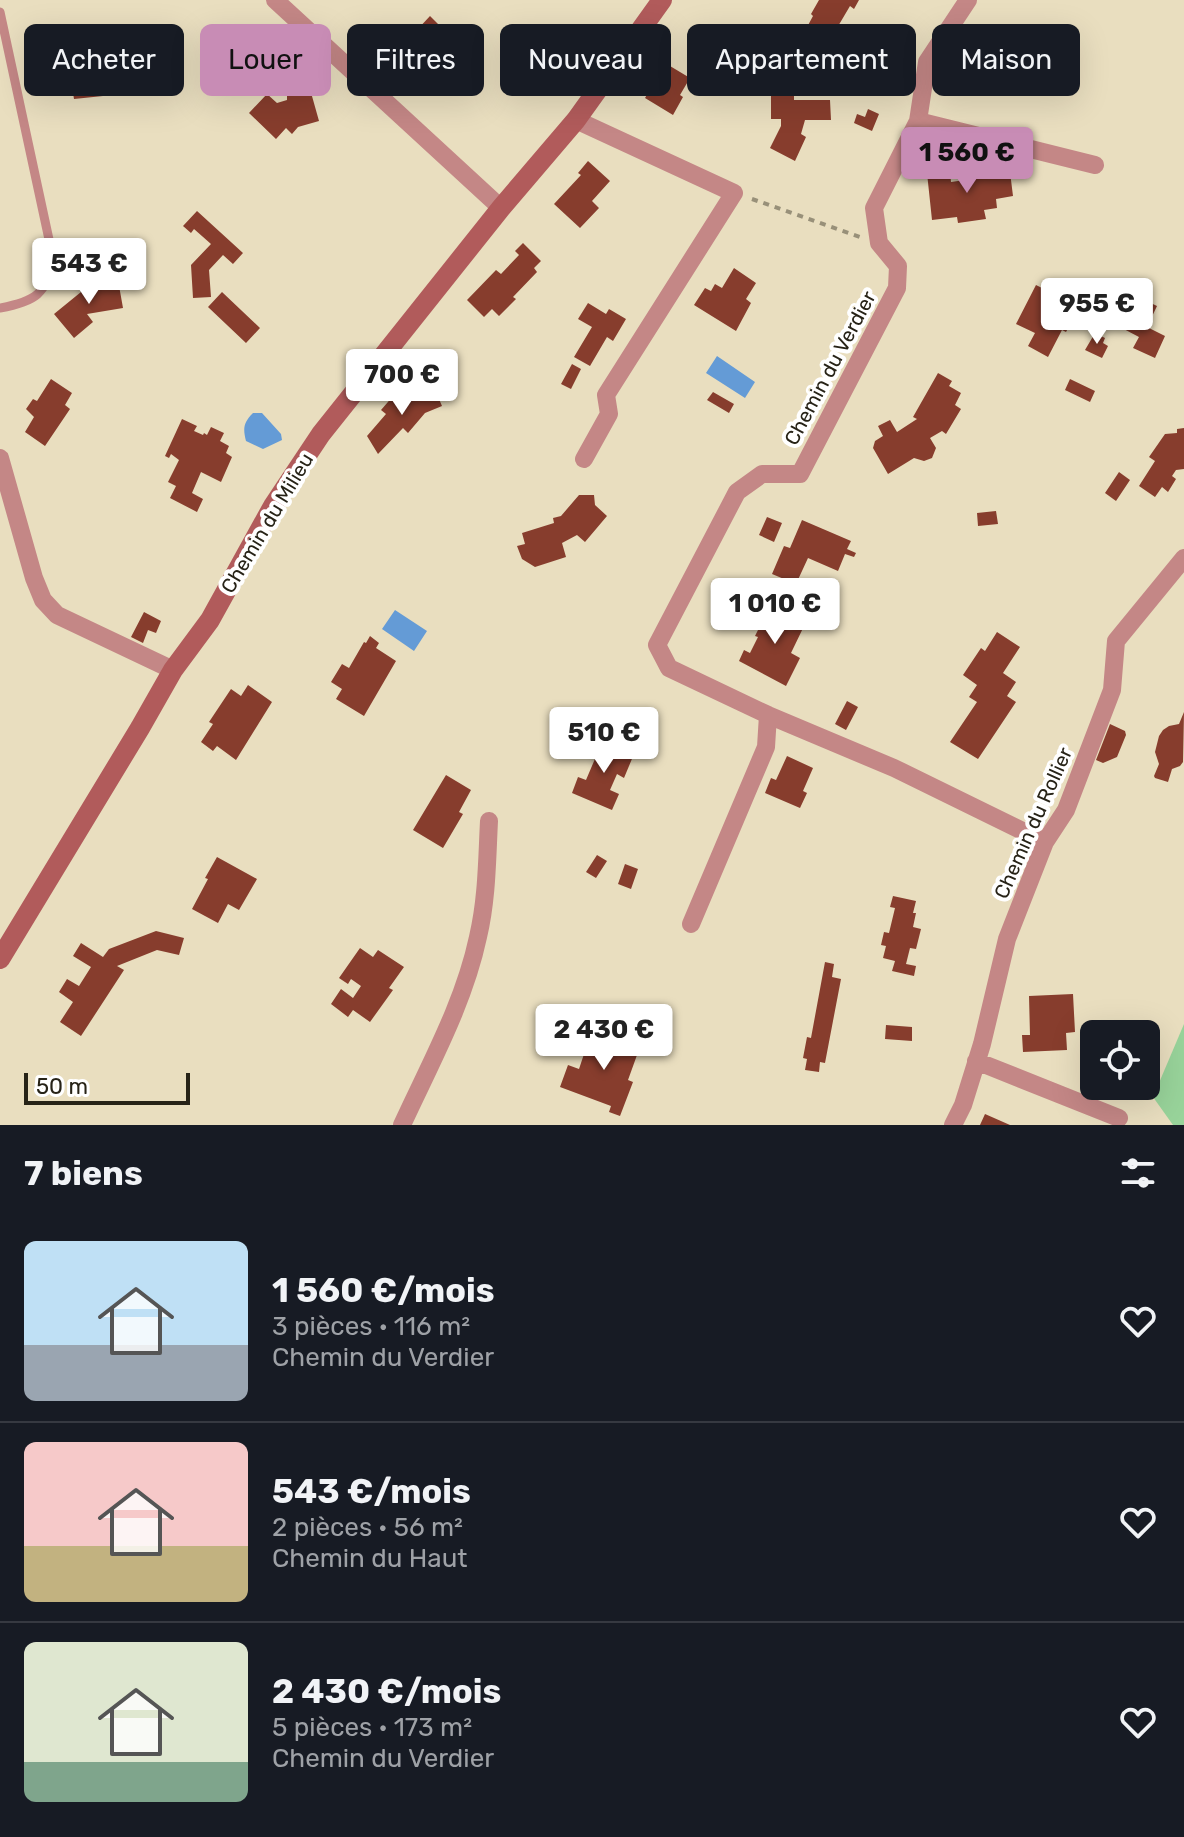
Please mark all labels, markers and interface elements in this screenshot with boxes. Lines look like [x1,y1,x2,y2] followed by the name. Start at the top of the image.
[24,24,184,96] chip: Acheter
[200,24,331,96] chip: Louer
[347,24,484,96] chip: Filtres
[500,24,671,96] chip: Nouveau
[687,24,916,96] chip: Appartement
[932,24,1080,96] chip: Maison
[893,127,1041,195] pin: 1 560 €
[919,137,1015,168] text: 1 560 €
[33,238,145,306] pin: 543 €
[50,248,128,279] text: 543 €
[1041,278,1153,346] pin: 955 €
[779,287,881,449] street label: Chemin du Verdier
[1059,288,1135,319] text: 955 €
[346,349,458,417] pin: 700 €
[364,359,440,390] text: 700 €
[216,449,318,597] street label: Chemin du Milieu
[701,578,849,646] pin: 1 010 €
[729,588,821,619] text: 1 010 €
[548,707,660,775] pin: 510 €
[567,717,641,748] text: 510 €
[989,743,1077,902] street label: Chemin du Rollier
[530,1004,678,1072] pin: 2 430 €
[554,1014,654,1045] text: 2 430 €
[1080,1020,1160,1100] map controls
[1080,1020,1160,1100] button: locate
[24,1069,190,1105] scale bar
[36,1073,88,1100] text: 50 m
[1116,1151,1160,1195] icon: filters
[24,1153,143,1194] text: 7 biens
[272,1270,494,1311] text: 1 560 €/mois
[88,1273,184,1369] icon: home
[1116,1299,1160,1343] icon: heart
[272,1311,470,1342] text: 3 pièces · 116 m²
[272,1342,494,1373] text: Chemin du Verdier
[272,1471,471,1512] text: 543 €/mois
[88,1474,184,1570] icon: home
[1116,1500,1160,1544] icon: heart
[272,1512,463,1543] text: 2 pièces · 56 m²
[272,1543,467,1574] text: Chemin du Haut
[272,1671,501,1712] text: 2 430 €/mois
[88,1674,184,1770] icon: home
[1116,1700,1160,1744] icon: heart
[272,1712,472,1743] text: 5 pièces · 173 m²
[272,1743,494,1774] text: Chemin du Verdier

